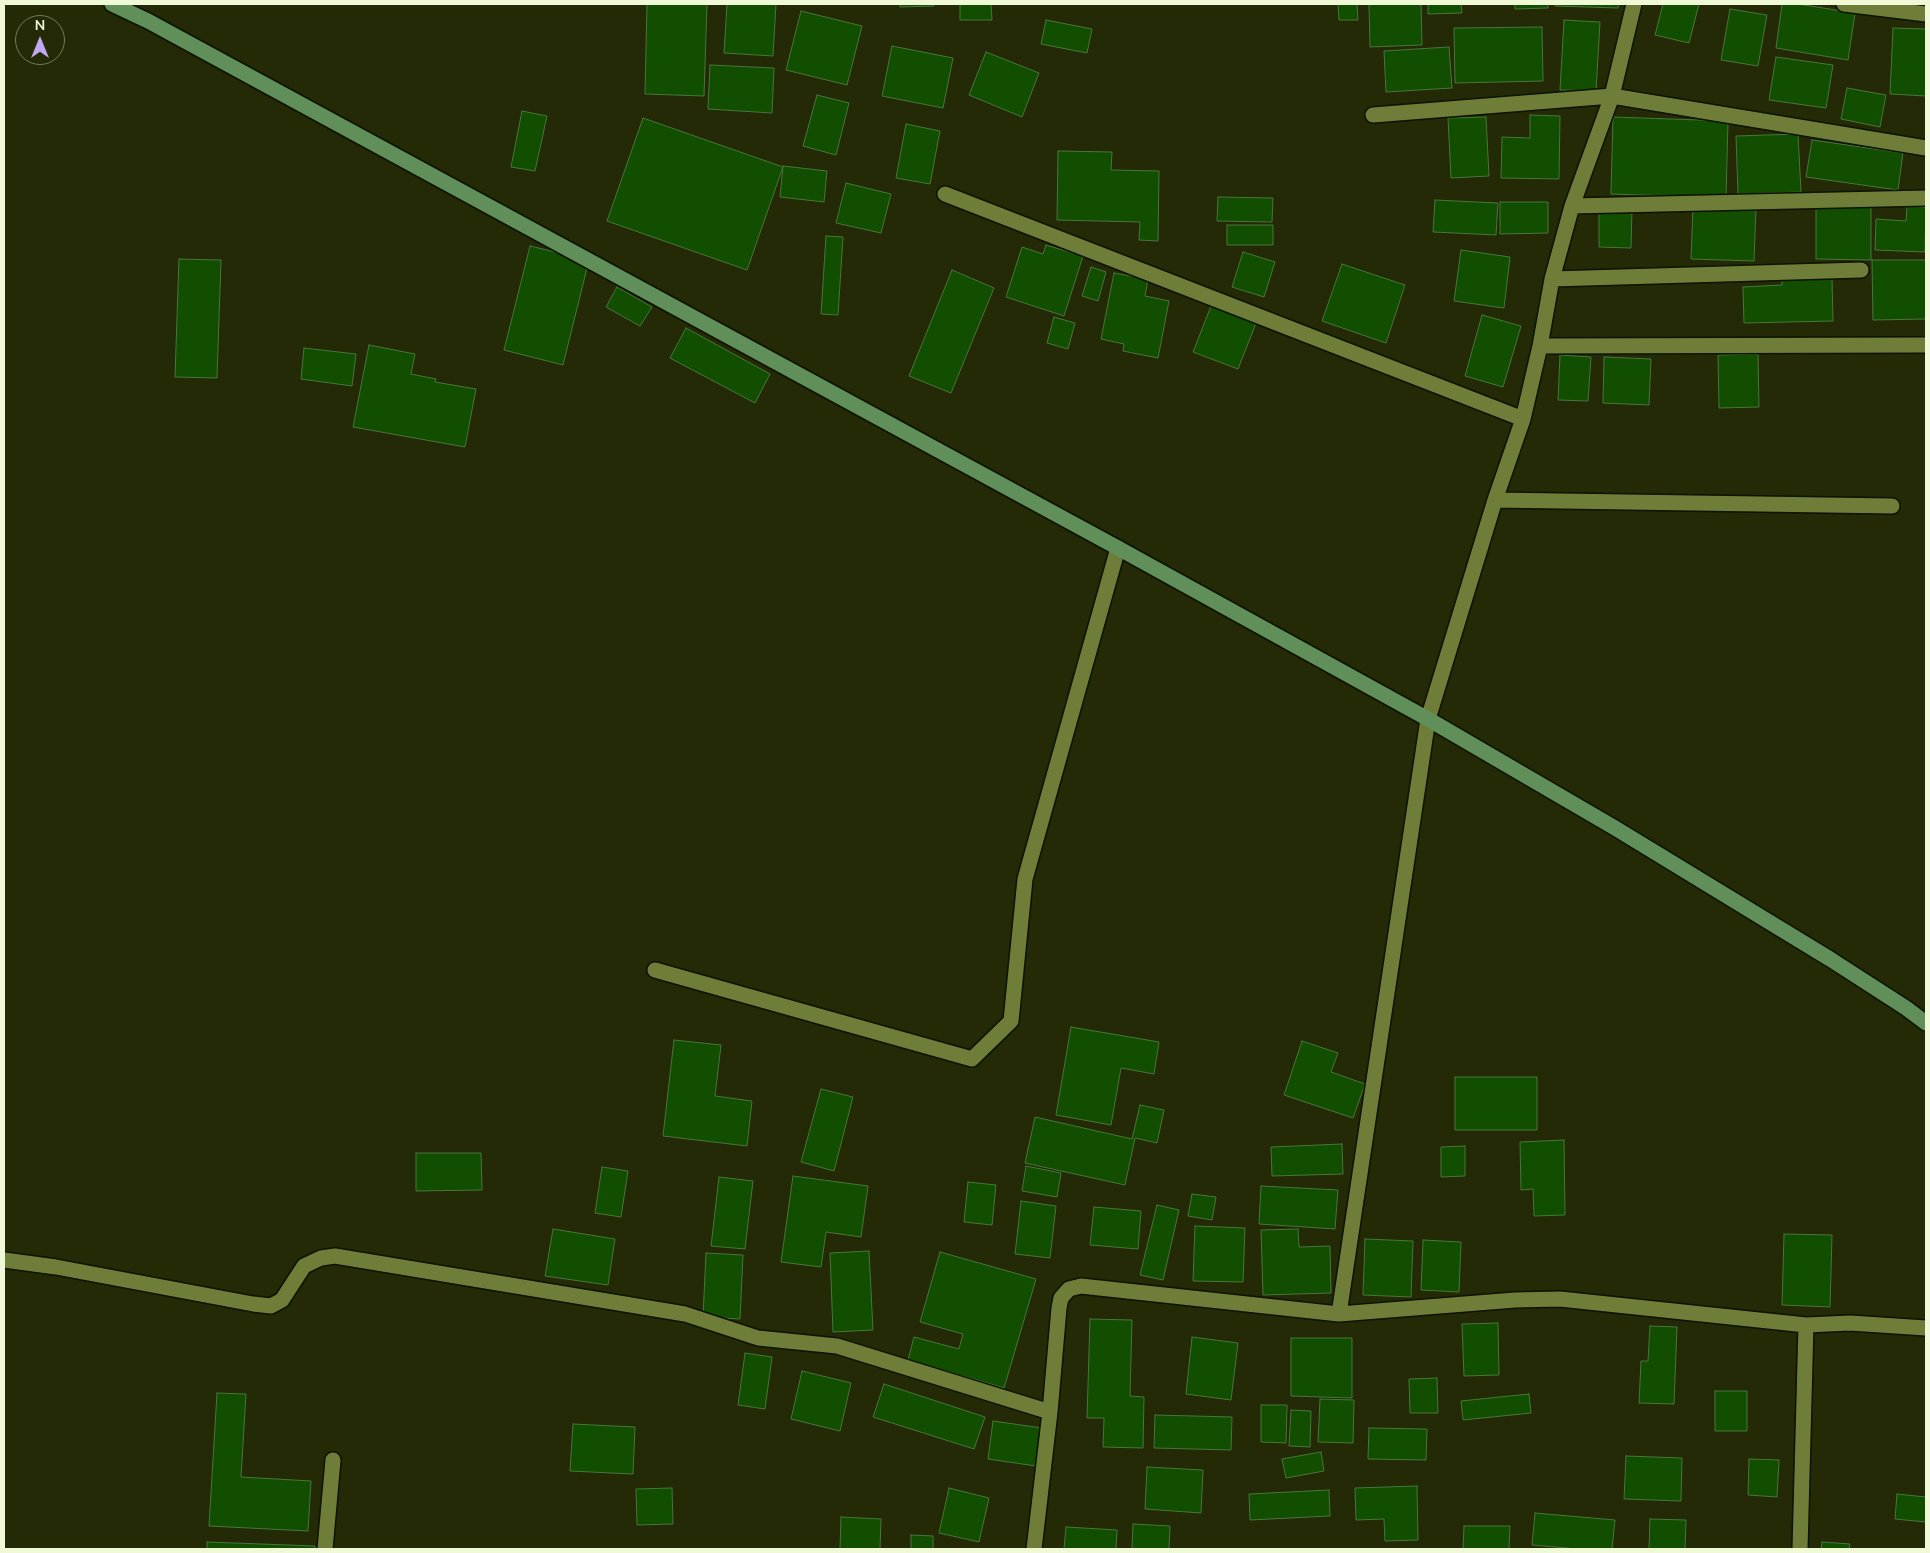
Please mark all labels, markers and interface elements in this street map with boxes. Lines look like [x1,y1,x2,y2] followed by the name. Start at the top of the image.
[15,15,65,65] north arrow
[35,16,45,35] text: N

